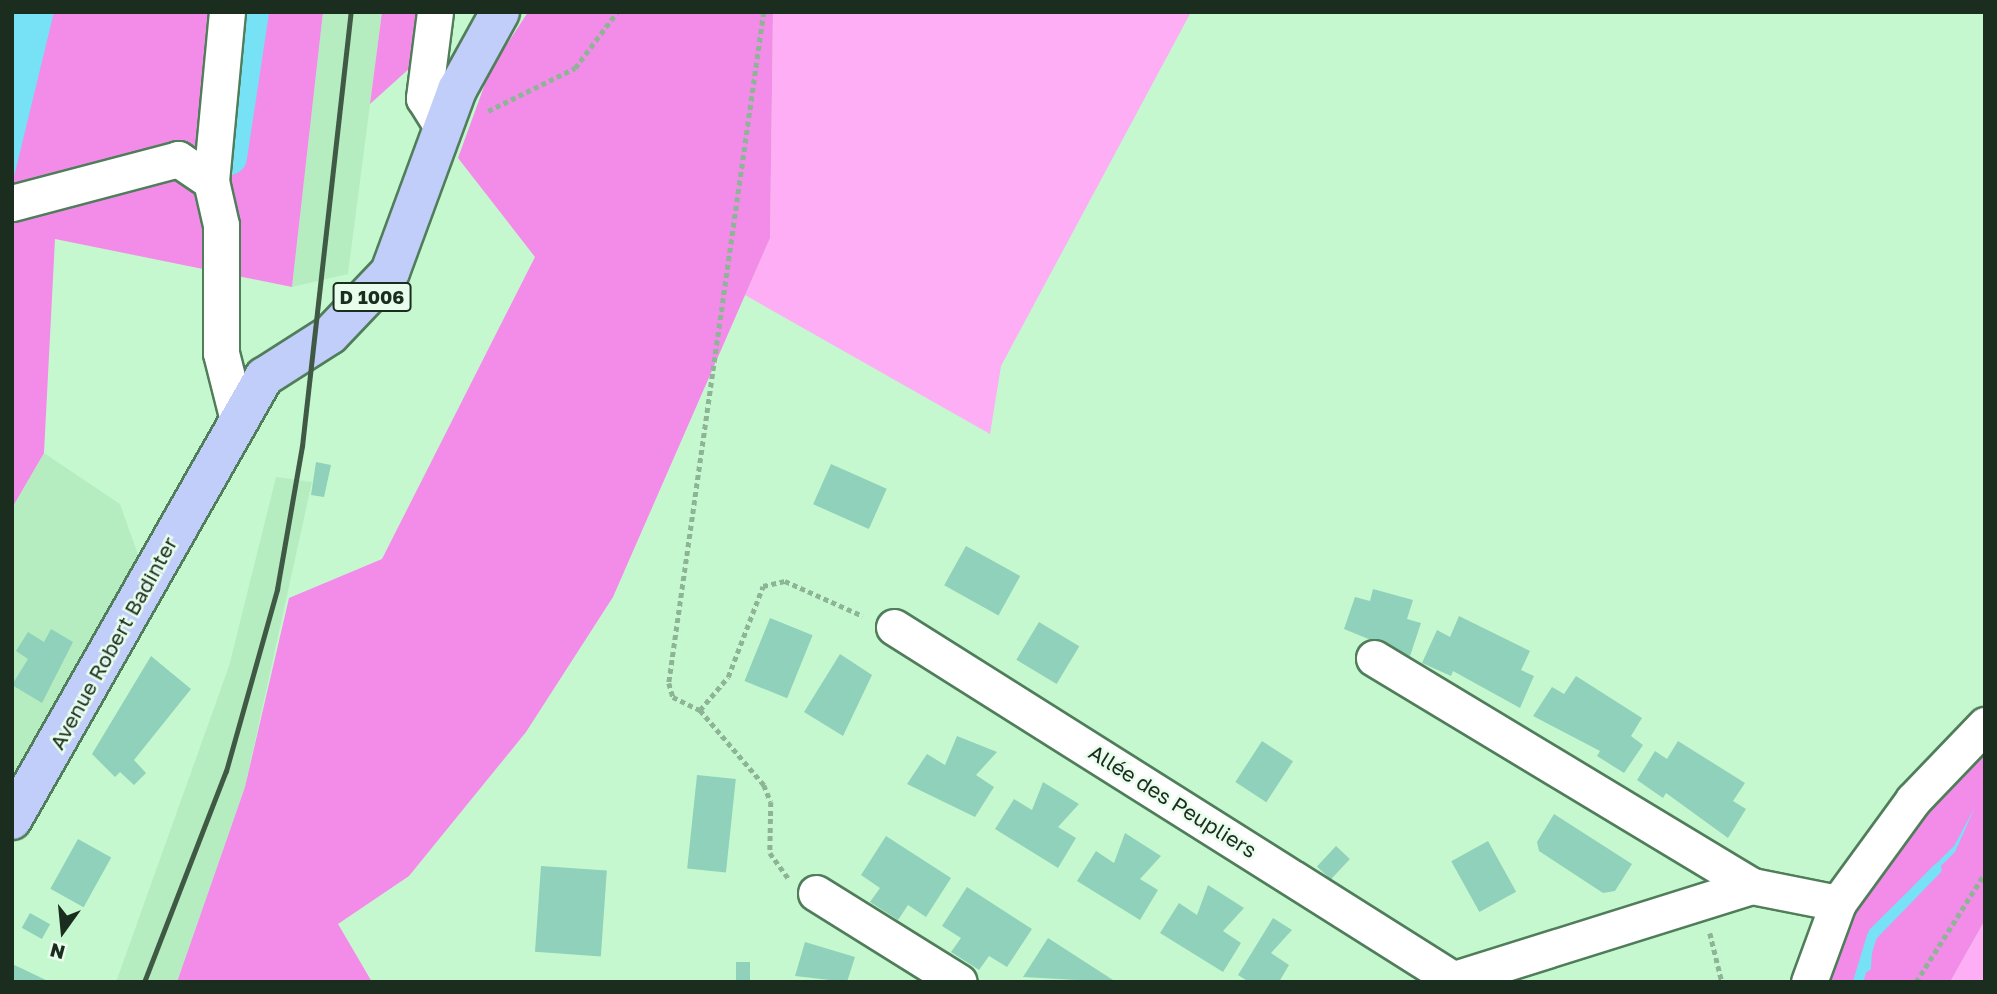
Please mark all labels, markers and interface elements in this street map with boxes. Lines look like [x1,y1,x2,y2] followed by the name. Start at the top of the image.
[332,282,412,312] road number: D 1006
[44,532,182,754] street label: Avenue Robert Badinter
[1084,739,1262,863] street label: Allée des Peupliers
[28,896,98,966] north arrow
[47,939,67,965] text: N

